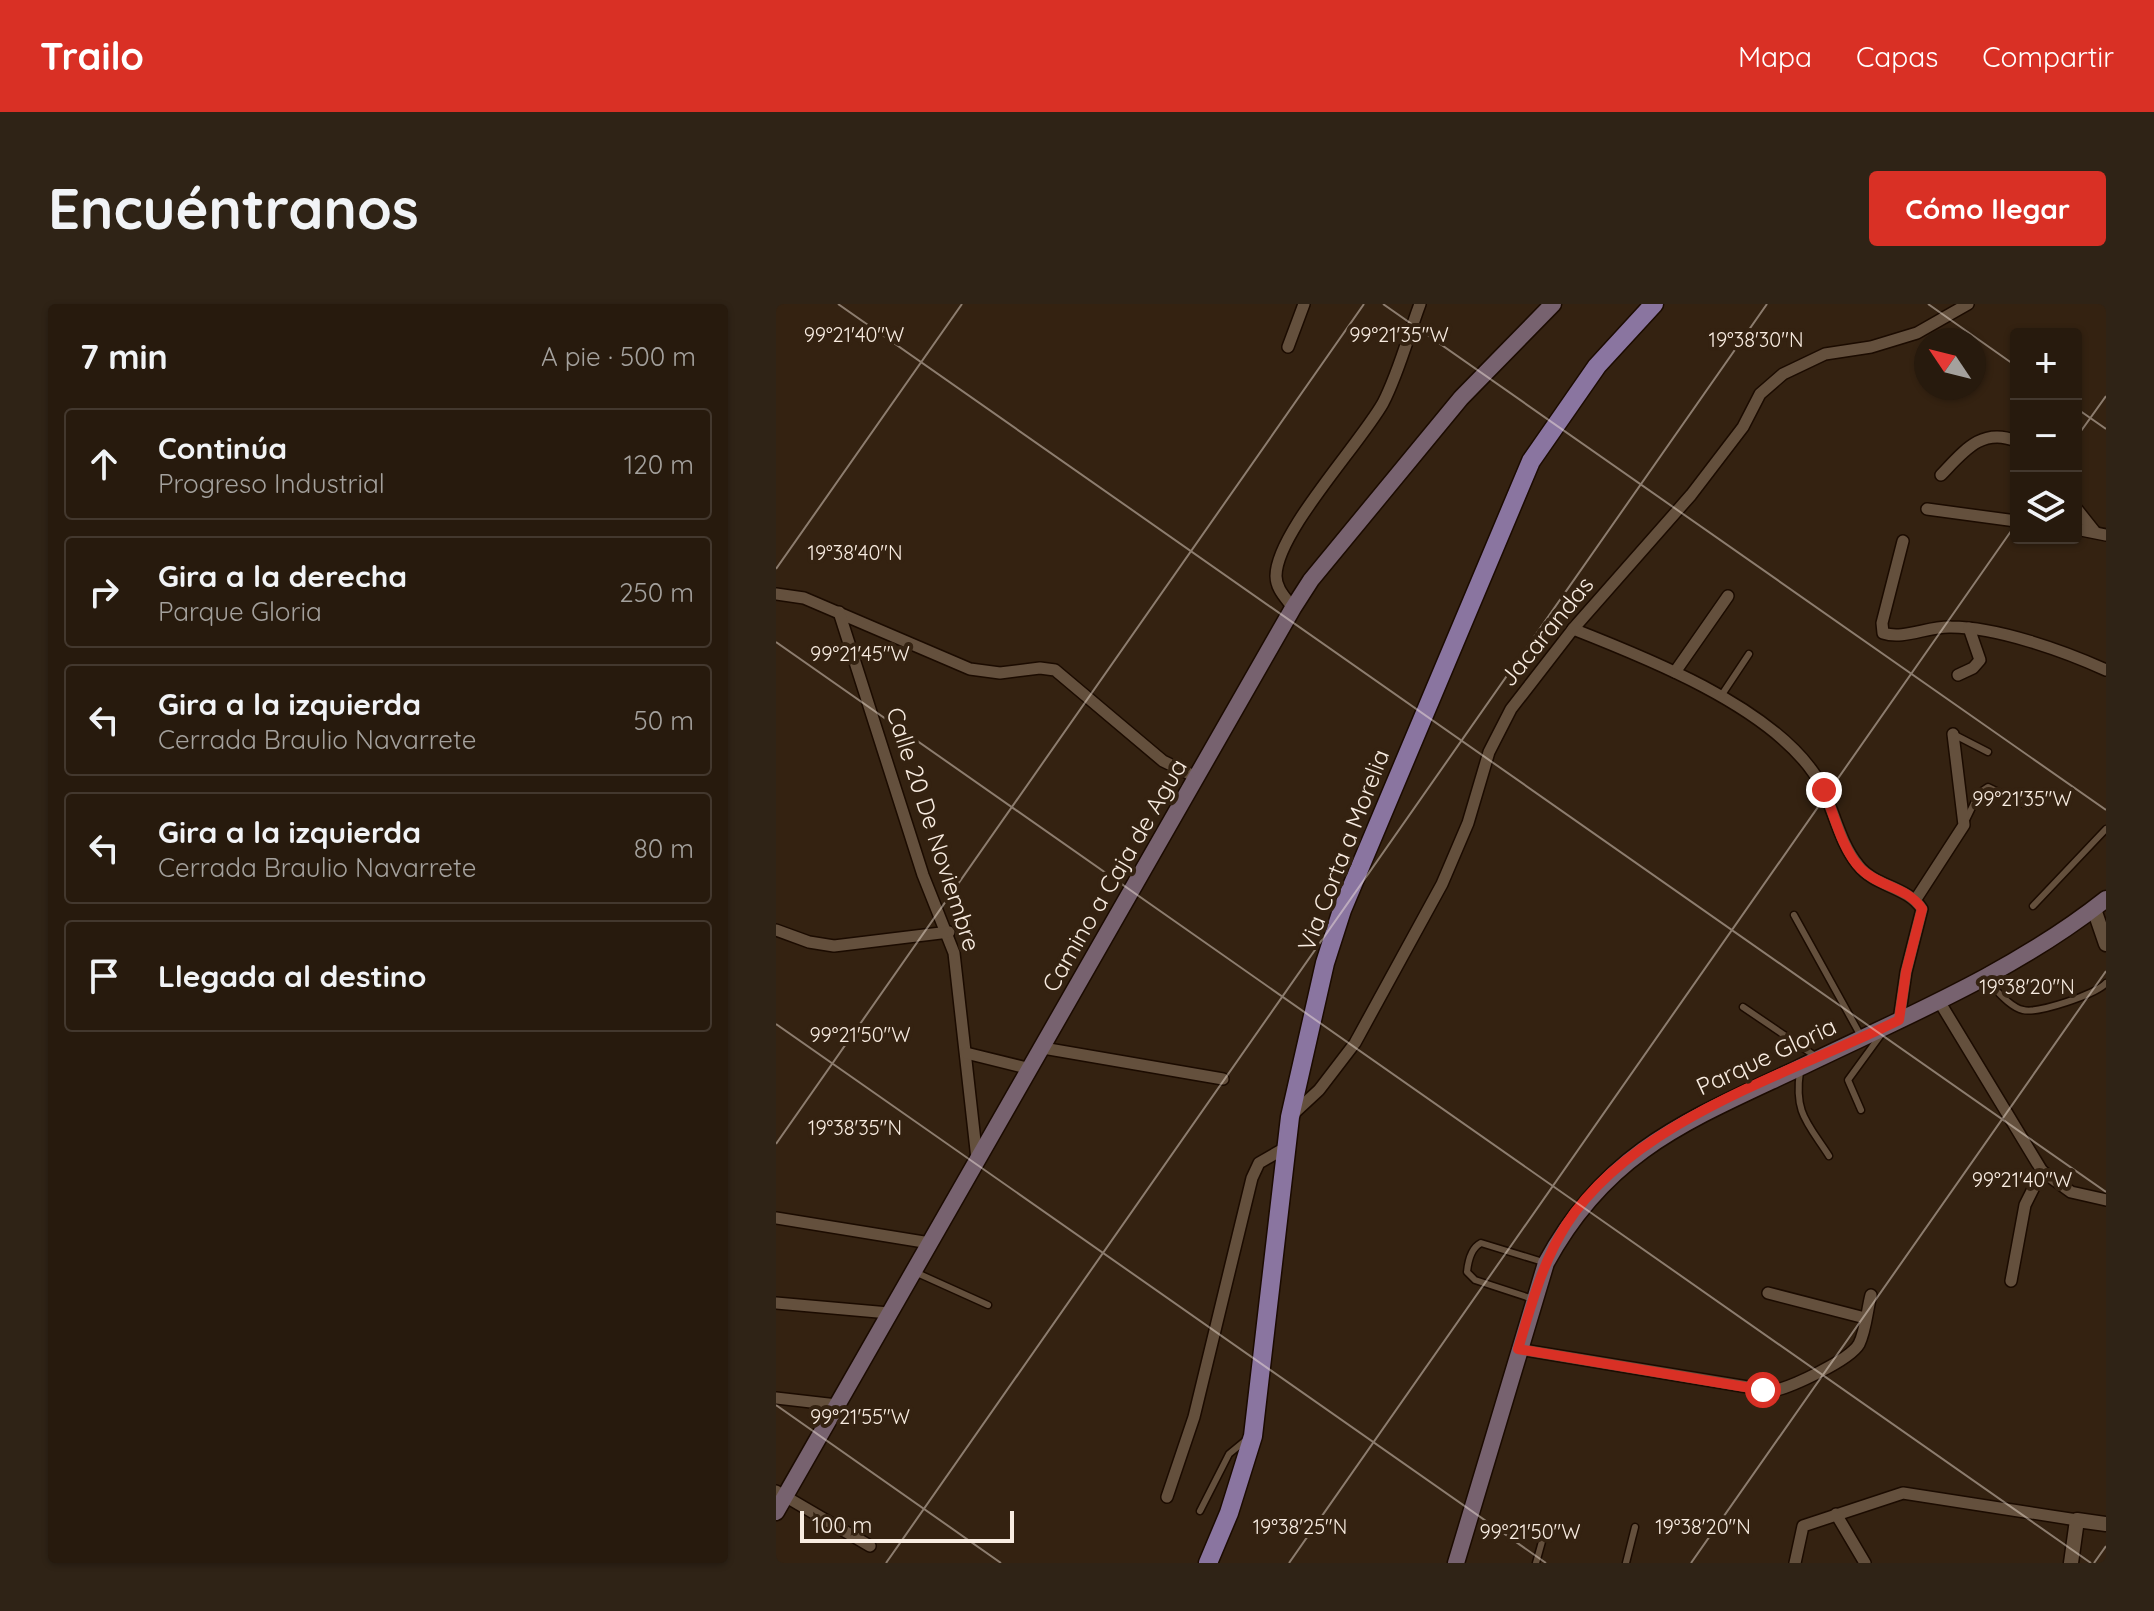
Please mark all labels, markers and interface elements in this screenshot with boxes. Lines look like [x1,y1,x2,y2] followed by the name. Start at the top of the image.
[40,32,144,80] text: Trailo
[1738,39,1812,74] text: Mapa
[1856,39,1938,74] text: Capas
[1982,39,2114,74] text: Compartir
[1869,171,2106,246] button: Cómo llegar
[48,173,419,243] text: Encuéntranos
[804,322,904,347] text: 99°21'40"W
[1349,322,1449,347] text: 99°21'35"W
[1709,327,1803,352] text: 19°38'30"N
[1914,328,1986,400] north arrow
[2010,328,2082,544] map controls
[2010,328,2082,400] button: +
[80,335,168,378] text: 7 min
[541,340,696,373] text: A pie · 500 m
[2010,400,2082,472] button: −
[158,429,287,467] text: Continúa
[82,442,126,486] icon: ahead
[624,448,694,481] text: 120 m
[158,467,385,500] text: Progreso Industrial
[2010,472,2082,544] button: layers
[808,540,903,565] text: 19°38'40"N
[158,557,407,595] text: Gira a la derecha
[82,570,126,614] icon: right
[1493,570,1599,692] street label: Jacarandas
[619,576,694,609] text: 250 m
[158,595,322,628] text: Parque Gloria
[810,641,910,666] text: 99°21'45"W
[158,685,421,723] text: Gira a la izquierda
[82,698,126,742] icon: left
[880,703,988,955] street label: Calle 20 De Noviembre
[634,704,694,737] text: 50 m
[158,723,476,756] text: Cerrada Braulio Navarrete
[1291,745,1395,955] street label: Via Corta a Morelia
[1035,753,1193,997] street label: Camino a Caja de Agua
[1806,772,1842,808] route end
[1972,786,2072,811] text: 99°21'35"W
[158,813,421,851] text: Gira a la izquierda
[82,826,126,870] icon: left
[634,832,694,865] text: 80 m
[158,851,476,884] text: Cerrada Braulio Navarrete
[82,954,126,998] icon: arrive
[158,957,426,995] text: Llegada al destino
[1979,974,2075,999] text: 19°38'20"N
[1691,1010,1841,1102] street label: Parque Gloria
[809,1022,911,1047] text: 99°21'50"W
[808,1115,902,1140] text: 19°38'35"N
[1972,1167,2072,1192] text: 99°21'40"W
[1745,1372,1781,1408] route start
[810,1404,910,1429] text: 99°21'55"W
[800,1507,1014,1543] scale bar
[812,1511,872,1539] text: 100 m
[1253,1514,1347,1539] text: 19°38'25"N
[1655,1514,1751,1539] text: 19°38'20"N
[1479,1519,1581,1544] text: 99°21'50"W

